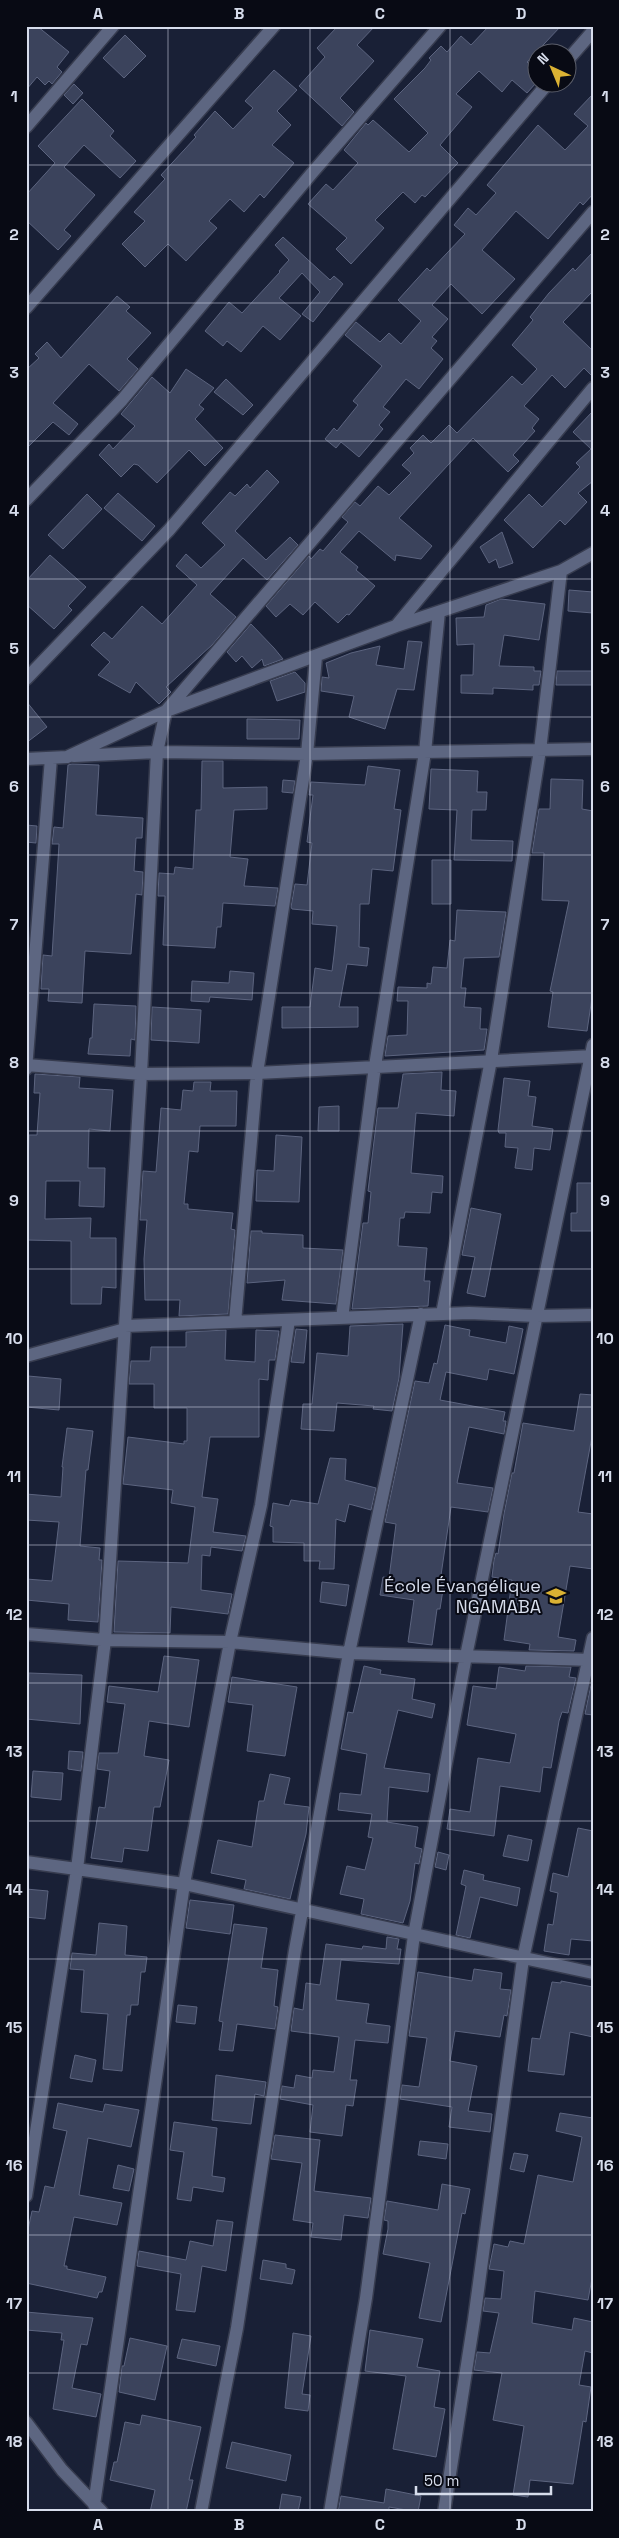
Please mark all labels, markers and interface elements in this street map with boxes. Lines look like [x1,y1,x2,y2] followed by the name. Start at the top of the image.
[93,3,103,24] text: A
[234,3,244,24] text: B
[375,3,385,24] text: C
[516,3,526,24] text: D
[526,42,576,92] north arrow
[533,49,553,68] text: N
[10,86,18,107] text: 1
[601,86,609,107] text: 1
[9,224,19,245] text: 2
[600,224,610,245] text: 2
[9,362,19,383] text: 3
[600,362,610,383] text: 3
[9,500,19,521] text: 4
[600,500,610,521] text: 4
[9,638,19,659] text: 5
[600,638,610,659] text: 5
[9,776,19,797] text: 6
[600,776,610,797] text: 6
[10,914,19,935] text: 7
[601,914,610,935] text: 7
[9,1052,19,1073] text: 8
[600,1052,610,1073] text: 8
[9,1190,19,1211] text: 9
[600,1190,610,1211] text: 9
[5,1328,23,1349] text: 10
[596,1328,614,1349] text: 10
[7,1466,21,1487] text: 11
[598,1466,612,1487] text: 11
[384,1574,541,1618] place label: École Évangélique NGAMABA
[545,1585,567,1607] school or university icon: École Évangélique NGAMABA
[6,1604,22,1625] text: 12
[597,1604,613,1625] text: 12
[6,1741,23,1762] text: 13
[597,1741,614,1762] text: 13
[5,1879,23,1900] text: 14
[596,1879,614,1900] text: 14
[6,2017,23,2038] text: 15
[597,2017,614,2038] text: 15
[5,2155,23,2176] text: 16
[596,2155,614,2176] text: 16
[6,2293,22,2314] text: 17
[597,2293,613,2314] text: 17
[6,2431,23,2452] text: 18
[597,2431,614,2452] text: 18
[416,2463,552,2495] scale bar
[424,2471,459,2490] text: 50 m
[93,2514,103,2535] text: A
[234,2514,244,2535] text: B
[375,2514,385,2535] text: C
[516,2514,526,2535] text: D

